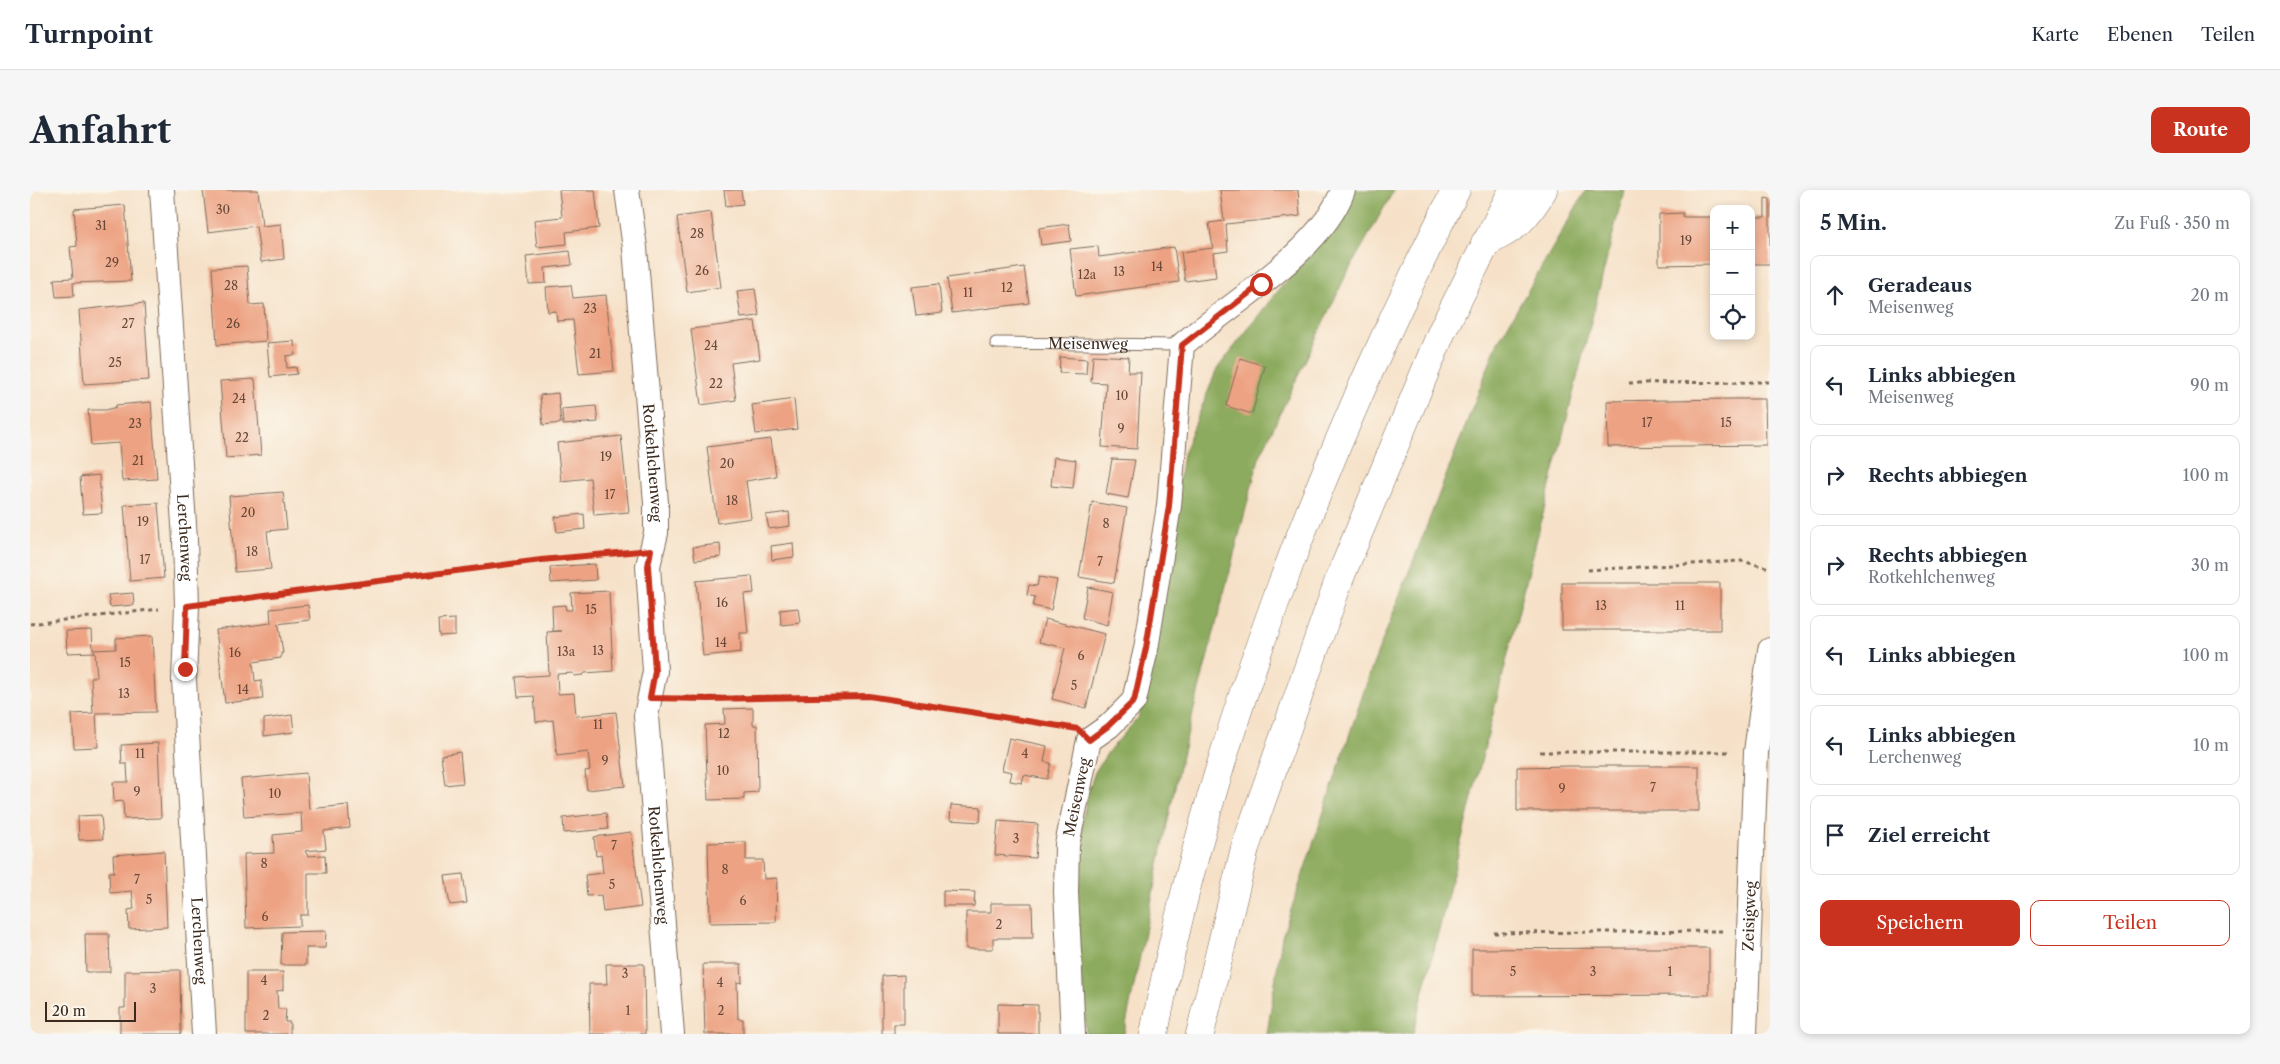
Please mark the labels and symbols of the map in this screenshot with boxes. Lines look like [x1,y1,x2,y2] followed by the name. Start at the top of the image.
[216,202,230,217] house number: 30
[95,218,107,233] house number: 31
[690,226,704,241] house number: 28
[1680,233,1692,248] house number: 19
[105,255,119,270] house number: 29
[1151,259,1163,274] house number: 14
[695,263,709,278] house number: 26
[1113,264,1125,279] house number: 13
[1078,267,1097,282] house number: 12a
[1250,273,1273,296] route start
[224,278,238,293] house number: 28
[1001,280,1013,295] house number: 12
[963,285,973,300] house number: 11
[583,301,597,316] house number: 23
[122,316,134,331] house number: 27
[226,316,240,331] house number: 26
[1048,334,1128,353] street label: Meisenweg
[704,338,718,353] house number: 24
[589,346,601,361] house number: 21
[108,355,122,370] house number: 25
[709,376,723,391] house number: 22
[1116,388,1128,403] house number: 10
[232,391,246,406] house number: 24
[639,403,666,522] street label: Rotkehlchenweg
[1642,415,1653,430] house number: 17
[1720,415,1732,430] house number: 15
[128,416,142,431] house number: 23
[1117,421,1125,436] house number: 9
[235,430,249,445] house number: 22
[600,449,612,464] house number: 19
[132,453,144,468] house number: 21
[720,456,734,471] house number: 20
[605,487,616,502] house number: 17
[173,493,196,581] street label: Lerchenweg
[726,493,738,508] house number: 18
[241,505,255,520] house number: 20
[137,514,149,529] house number: 19
[1102,516,1110,531] house number: 8
[246,544,258,559] house number: 18
[140,552,151,567] house number: 17
[1097,554,1103,569] house number: 7
[716,595,728,610] house number: 16
[1595,598,1607,613] house number: 13
[1675,598,1685,613] house number: 11
[585,602,597,617] house number: 15
[715,635,727,650] house number: 14
[592,643,604,658] house number: 13
[557,644,576,659] house number: 13a
[229,645,241,660] house number: 16
[1077,648,1085,663] house number: 6
[119,655,131,670] house number: 15
[174,658,197,681] route end
[1071,678,1077,693] house number: 5
[237,682,249,697] house number: 14
[118,686,130,701] house number: 13
[593,717,603,732] house number: 11
[718,726,730,741] house number: 12
[135,746,145,761] house number: 11
[1022,746,1029,761] house number: 4
[601,753,609,768] house number: 9
[1059,756,1094,838] street label: Meisenweg
[717,763,729,778] house number: 10
[1650,780,1656,795] house number: 7
[1558,781,1566,796] house number: 9
[133,784,141,799] house number: 9
[269,786,281,801] house number: 10
[644,805,673,925] street label: Rotkehlchenweg
[1013,831,1019,846] house number: 3
[611,838,617,853] house number: 7
[260,856,268,871] house number: 8
[721,862,729,877] house number: 8
[134,872,140,887] house number: 7
[609,877,615,892] house number: 5
[1738,880,1760,952] street label: Zeisigweg
[146,892,152,907] house number: 5
[739,893,747,908] house number: 6
[187,897,211,985] street label: Lerchenweg
[261,909,269,924] house number: 6
[996,917,1003,932] house number: 2
[1510,964,1516,979] house number: 5
[1590,964,1596,979] house number: 3
[1667,964,1673,979] house number: 1
[622,966,628,981] house number: 3
[261,973,268,988] house number: 4
[717,975,724,990] house number: 4
[150,981,156,996] house number: 3
[45,999,136,1022] scale bar
[625,1003,631,1018] house number: 1
[718,1003,725,1018] house number: 2
[263,1008,270,1023] house number: 2

